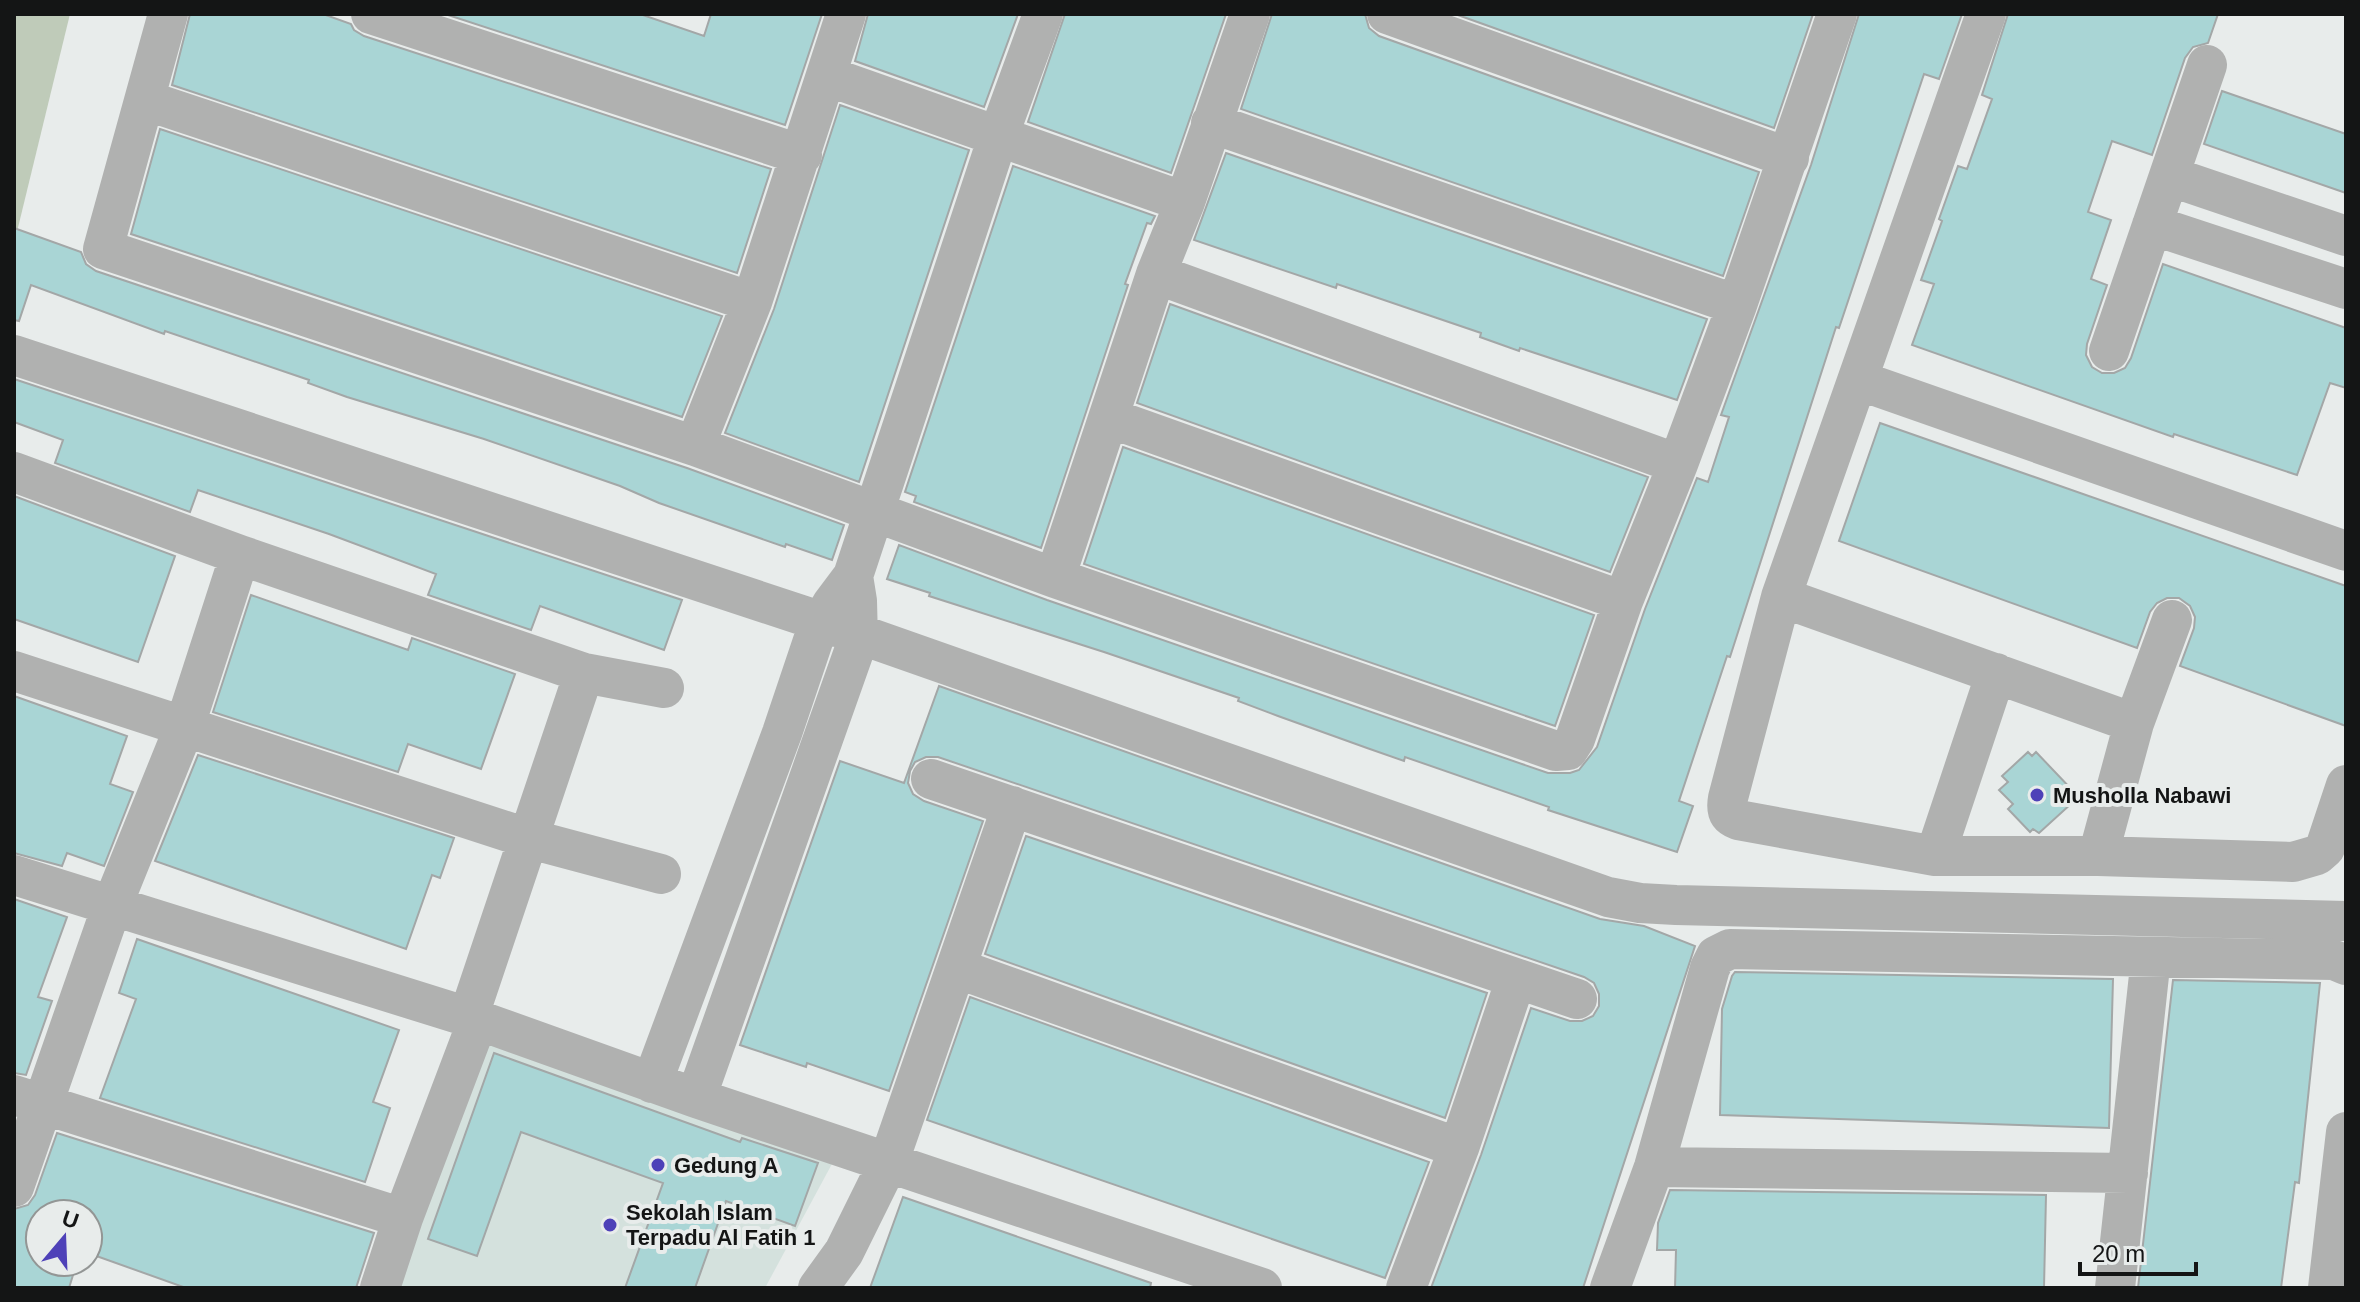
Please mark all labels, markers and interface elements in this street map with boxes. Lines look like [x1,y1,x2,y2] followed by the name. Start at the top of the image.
[2053,783,2231,808] place label: Musholla Nabawi
[2028,786,2046,804] marker: Musholla Nabawi
[674,1153,778,1178] place label: Gedung A
[649,1156,667,1174] marker: Gedung A
[24,1198,104,1278] north arrow
[626,1200,815,1250] place label: Sekolah Islam Terpadu Al Fatih 1
[59,1205,82,1234] text: U
[601,1216,619,1234] marker: Sekolah Islam Terpadu Al Fatih 1
[2080,1226,2196,1276] scale bar
[2092,1240,2145,1267] text: 20 m

